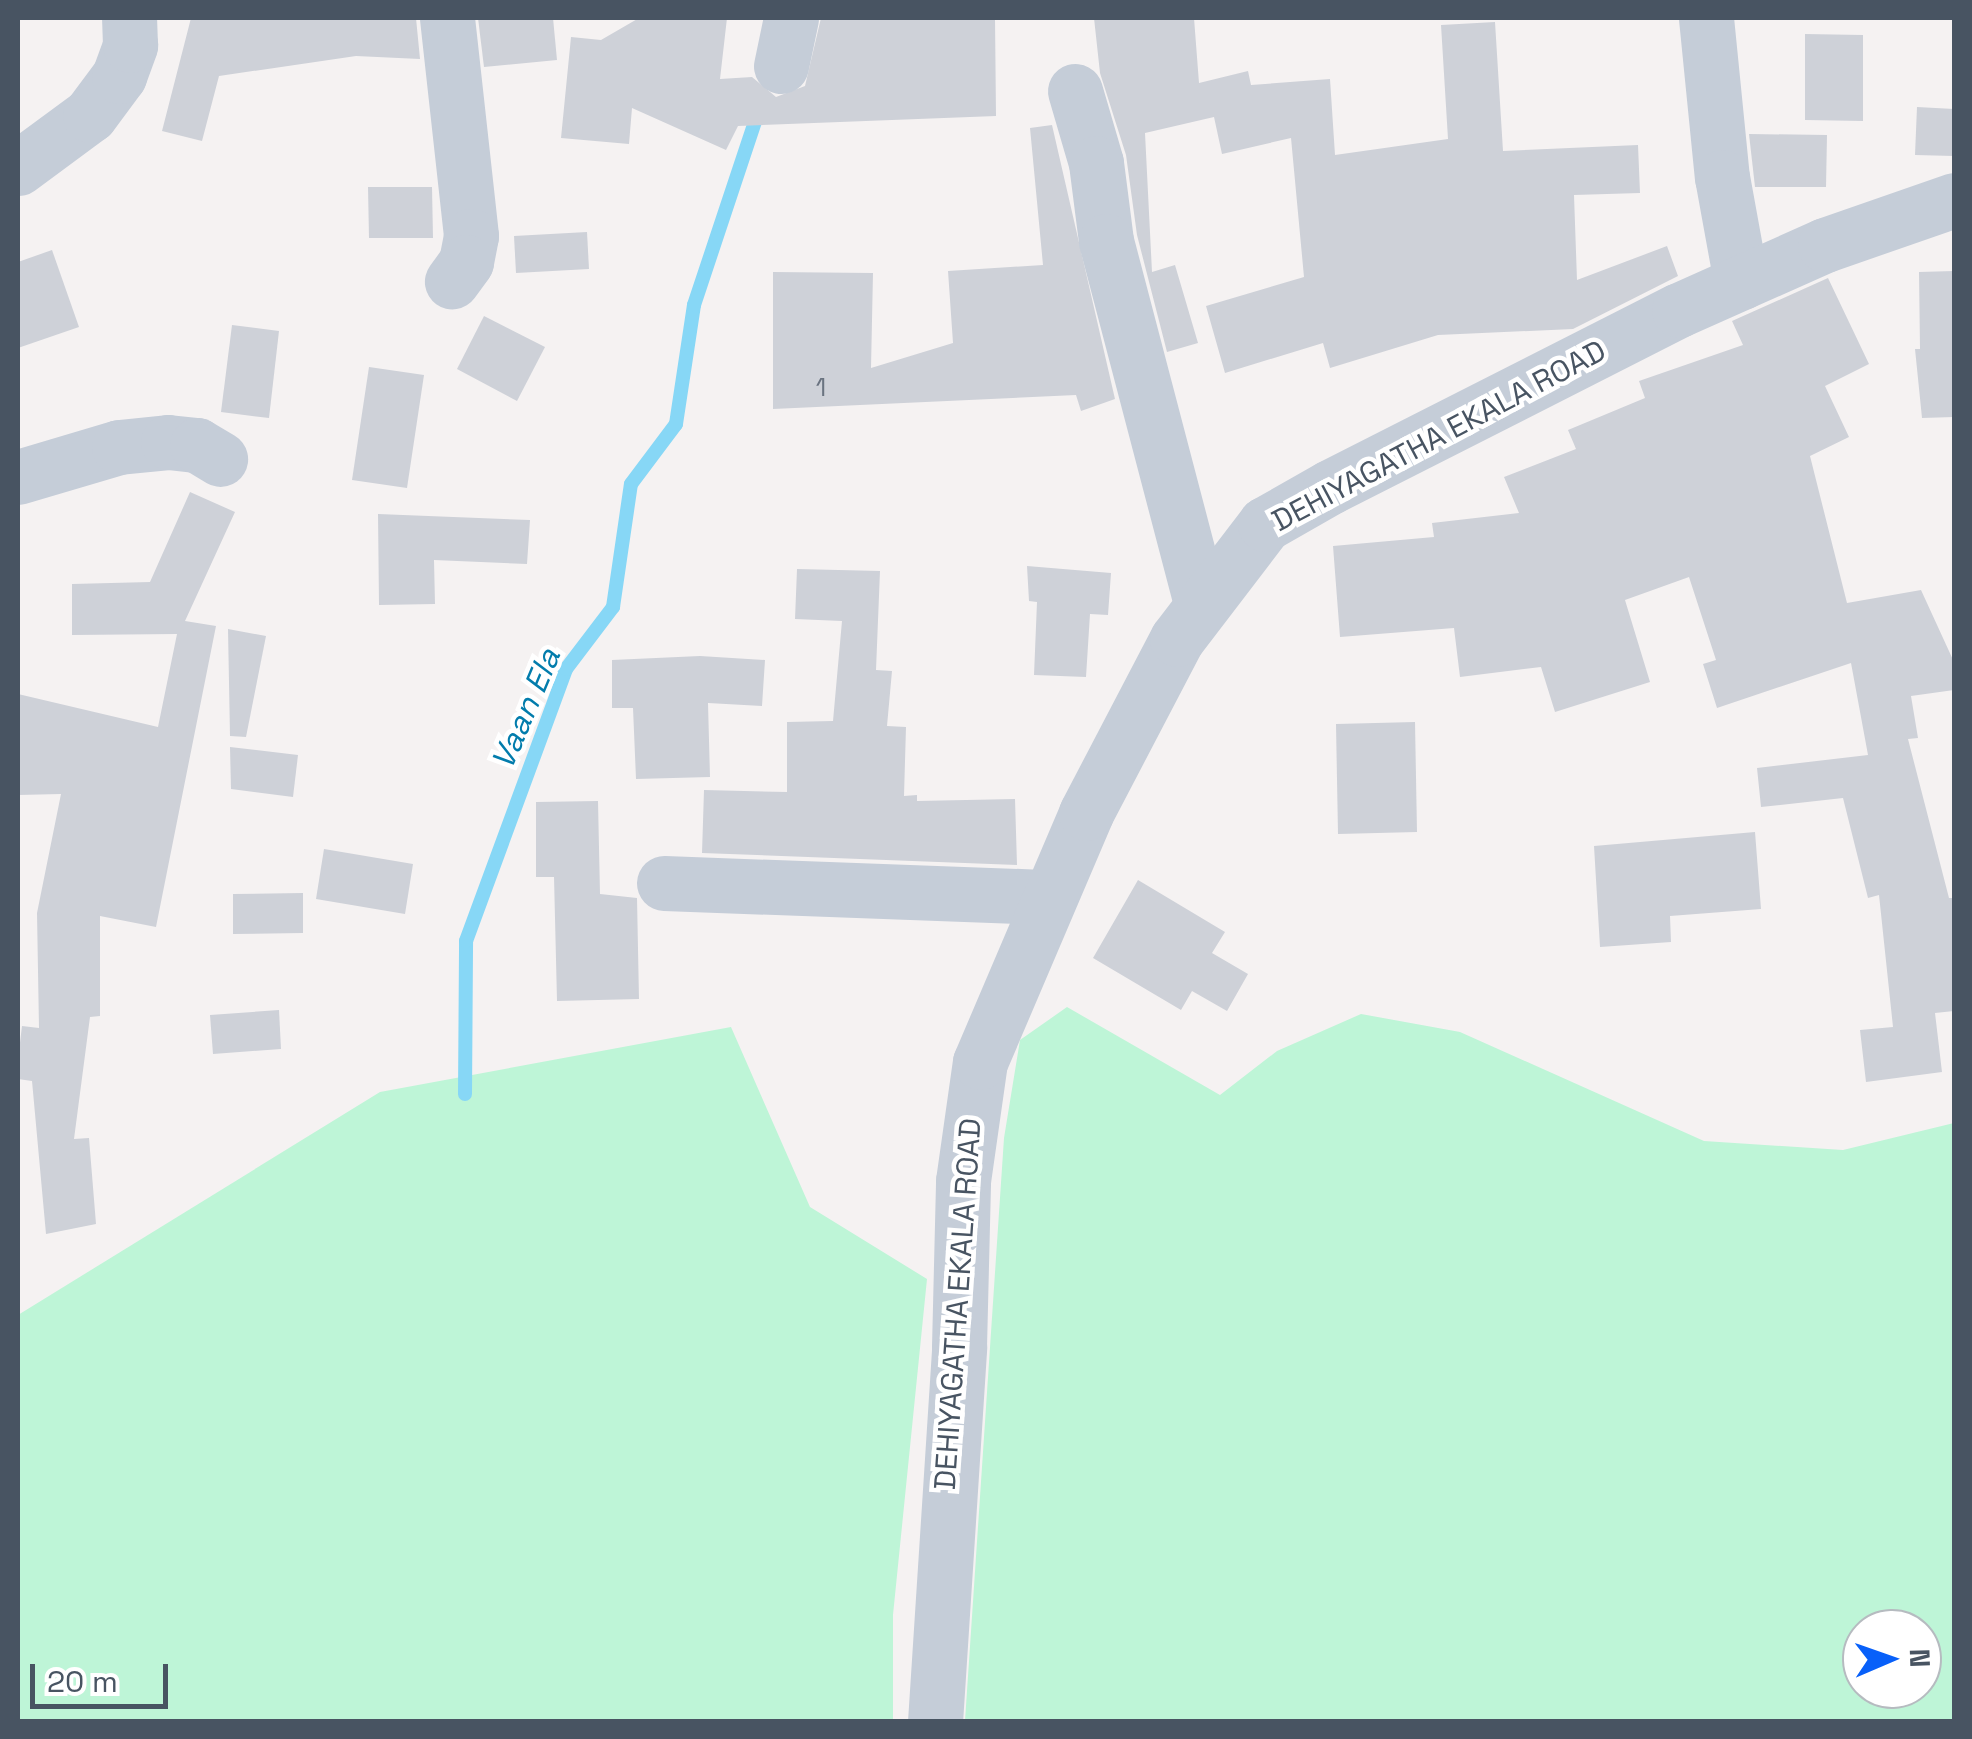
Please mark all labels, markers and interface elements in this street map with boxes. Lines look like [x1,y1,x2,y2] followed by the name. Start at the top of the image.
[1266,332,1612,540] street label: DEHIYAGATHA EKALA ROAD
[816,372,826,402] house number: 1
[483,643,569,775] water label: Vaan Ela
[927,1117,989,1491] street label: DEHIYAGATHA EKALA ROAD
[1842,1609,1942,1709] north arrow
[35,1644,172,1706] scale bar
[1902,1648,1938,1668] text: N
[47,1662,118,1701] text: 20 m

